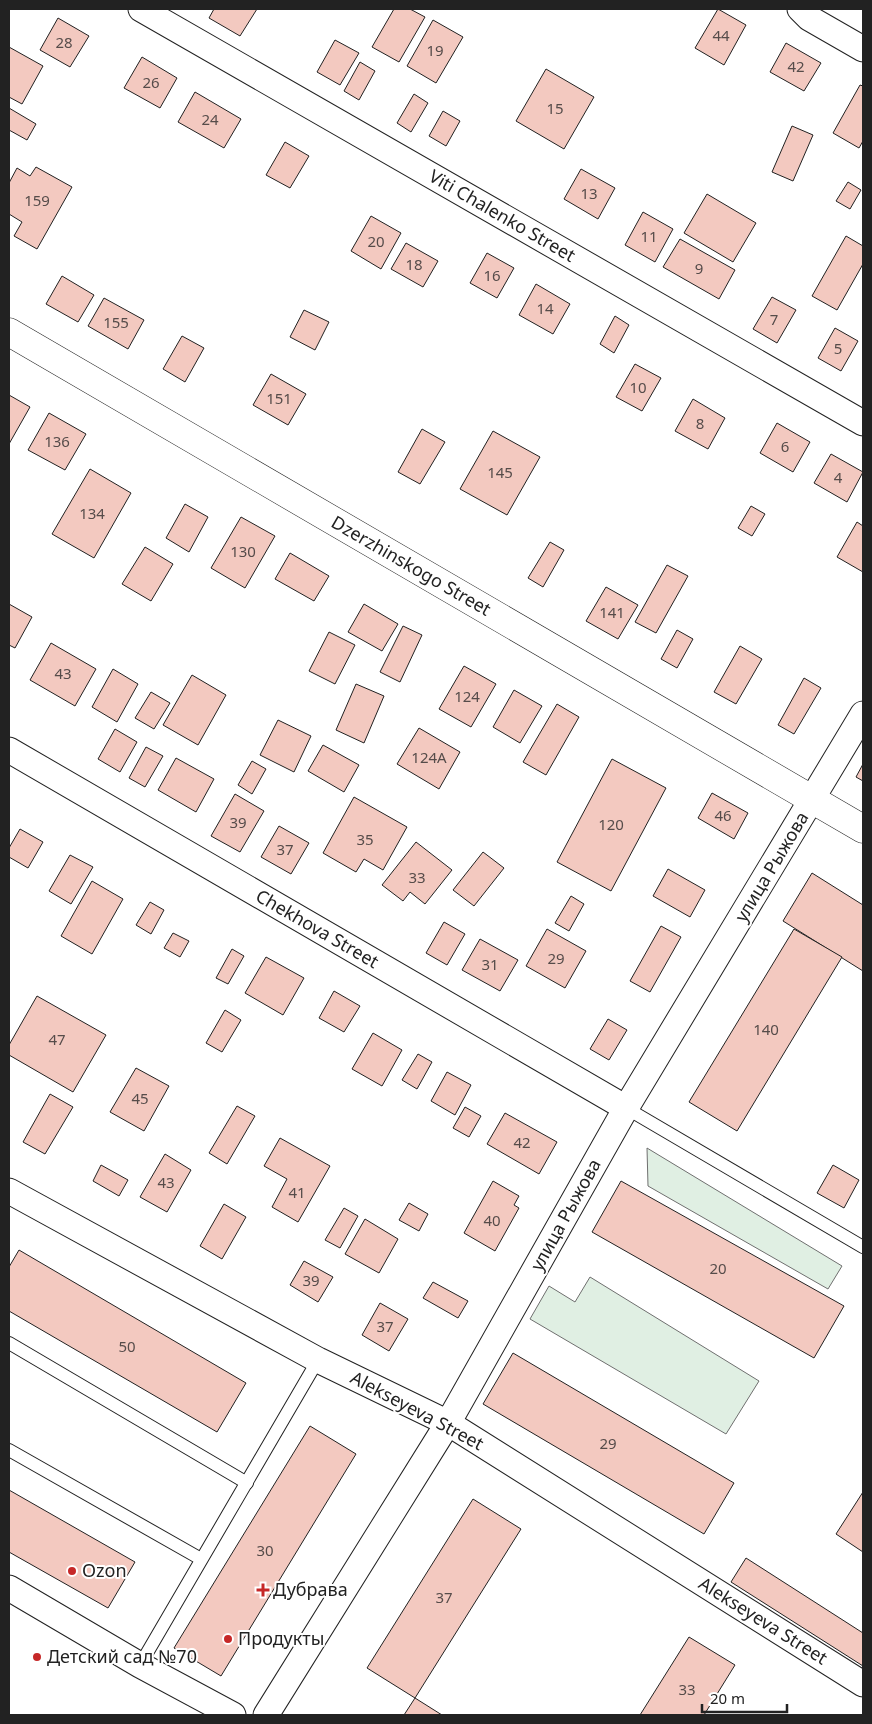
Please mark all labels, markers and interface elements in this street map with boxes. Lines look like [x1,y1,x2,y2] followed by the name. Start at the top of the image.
[712,25,730,45] house number: 44
[55,32,73,52] house number: 28
[426,40,444,60] house number: 19
[787,56,805,76] house number: 42
[142,72,160,92] house number: 26
[546,98,564,118] house number: 15
[201,109,219,129] house number: 24
[425,163,580,267] street label: Viti Chalenko Street
[580,183,598,203] house number: 13
[24,190,50,210] house number: 159
[640,226,658,246] house number: 11
[367,231,385,251] house number: 20
[405,254,423,274] house number: 18
[695,258,703,278] house number: 9
[483,265,501,285] house number: 16
[536,298,554,318] house number: 14
[770,309,778,329] house number: 7
[103,312,129,332] house number: 155
[834,338,842,358] house number: 5
[629,377,647,397] house number: 10
[266,388,292,408] house number: 151
[696,413,704,433] house number: 8
[44,431,70,451] house number: 136
[781,436,789,456] house number: 6
[487,462,513,482] house number: 145
[834,467,843,487] house number: 4
[79,503,105,523] house number: 134
[327,510,496,621] street label: Dzerzhinskogo Street
[230,541,256,561] house number: 130
[599,602,625,622] house number: 141
[54,663,72,683] house number: 43
[454,686,480,706] house number: 124
[411,747,447,767] house number: 124А
[714,805,732,825] house number: 46
[729,807,813,926] street label: улица Рыжова
[229,812,247,832] house number: 39
[598,814,624,834] house number: 120
[356,829,374,849] house number: 35
[276,839,294,859] house number: 37
[408,867,426,887] house number: 33
[252,883,384,973] street label: Chekhova Street
[547,948,565,968] house number: 29
[481,954,499,974] house number: 31
[753,1019,779,1039] house number: 140
[48,1029,66,1049] house number: 47
[131,1088,149,1108] house number: 45
[513,1132,531,1152] house number: 42
[524,1154,606,1275] street label: улица Рыжова
[157,1172,175,1192] house number: 43
[288,1182,306,1202] house number: 41
[483,1210,501,1230] house number: 40
[709,1258,727,1278] house number: 20
[302,1270,320,1290] house number: 39
[376,1316,394,1336] house number: 37
[118,1336,136,1356] house number: 50
[347,1365,489,1456] street label: Alekseyeva Street
[599,1433,617,1453] house number: 29
[256,1540,274,1560] house number: 30
[82,1558,127,1582] place label: Ozon
[66,1565,78,1577] marker: Ozon
[695,1571,833,1670] street label: Alekseyeva Street
[273,1577,348,1601] place label: Дубрава
[257,1584,269,1596] marker: Дубрава
[435,1587,453,1607] house number: 37
[238,1626,324,1650] place label: Продукты
[222,1633,234,1645] marker: Продукты
[47,1644,197,1668] place label: Детский сад №70
[31,1651,43,1663] marker: Детский сад №70
[678,1679,696,1699] house number: 33
[702,1682,787,1714] scale bar
[710,1688,745,1708] text: 20 m

